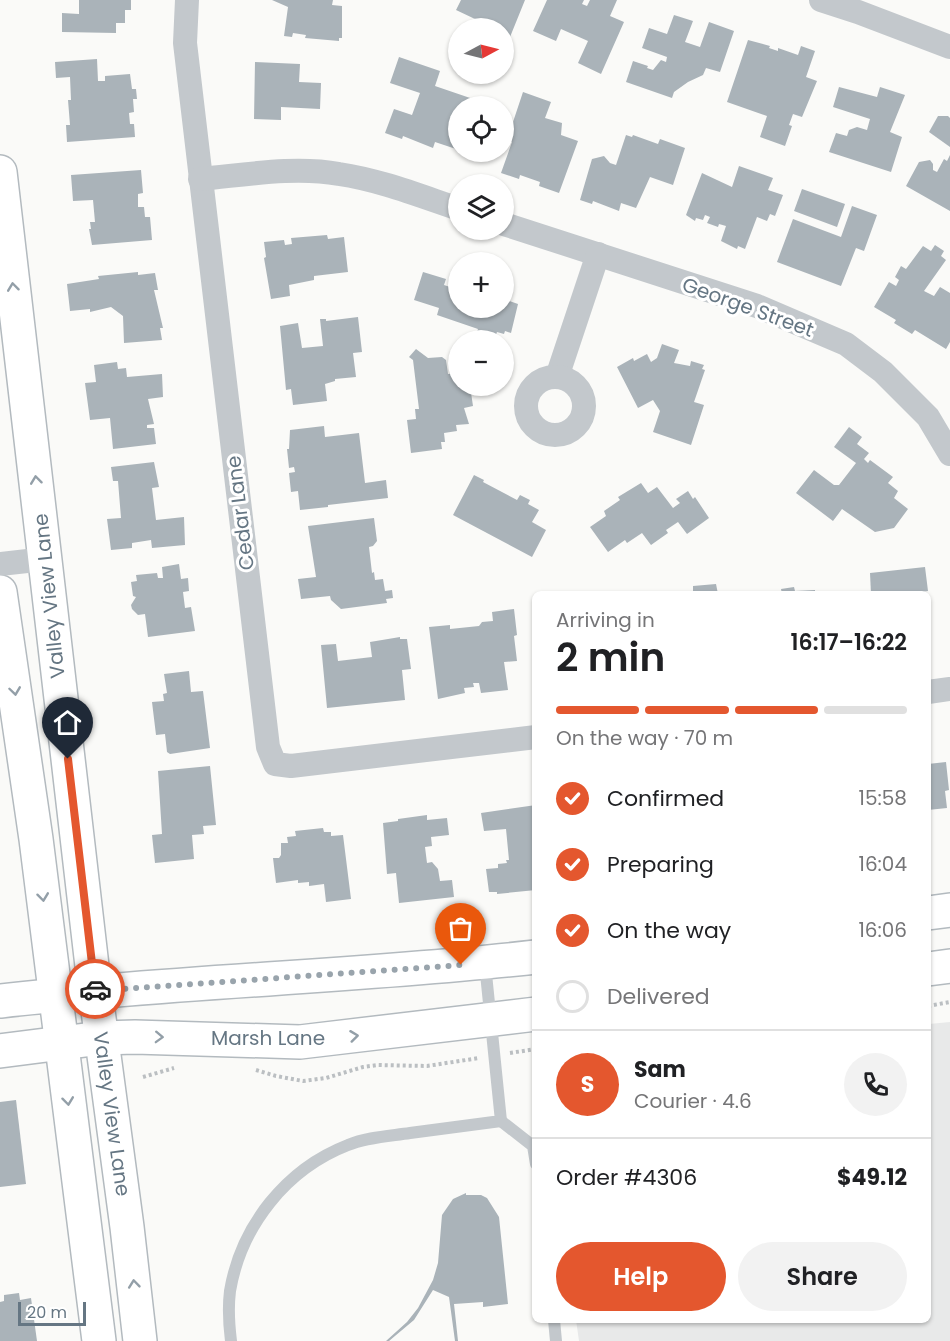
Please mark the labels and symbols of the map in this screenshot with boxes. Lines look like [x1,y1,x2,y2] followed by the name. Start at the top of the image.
[448,18,514,84] north arrow
[678,270,818,344] street label: George Street
[7,282,20,291] one-way arrow
[219,454,261,572] street label: Cedar Lane
[30,476,42,485] one-way arrow
[26,512,72,680] street label: Valley View Lane
[8,686,20,696] one-way arrow
[42,697,93,759] pin
[37,893,49,902] one-way arrow
[435,903,486,965] pin
[65,959,125,1019] courier
[211,1024,325,1052] street label: Marsh Lane
[87,1030,137,1198] street label: Valley View Lane
[349,1030,358,1043] one-way arrow
[155,1031,164,1044] one-way arrow
[62,1097,74,1106] one-way arrow
[128,1279,140,1289] one-way arrow
[18,1299,86,1326] scale bar

